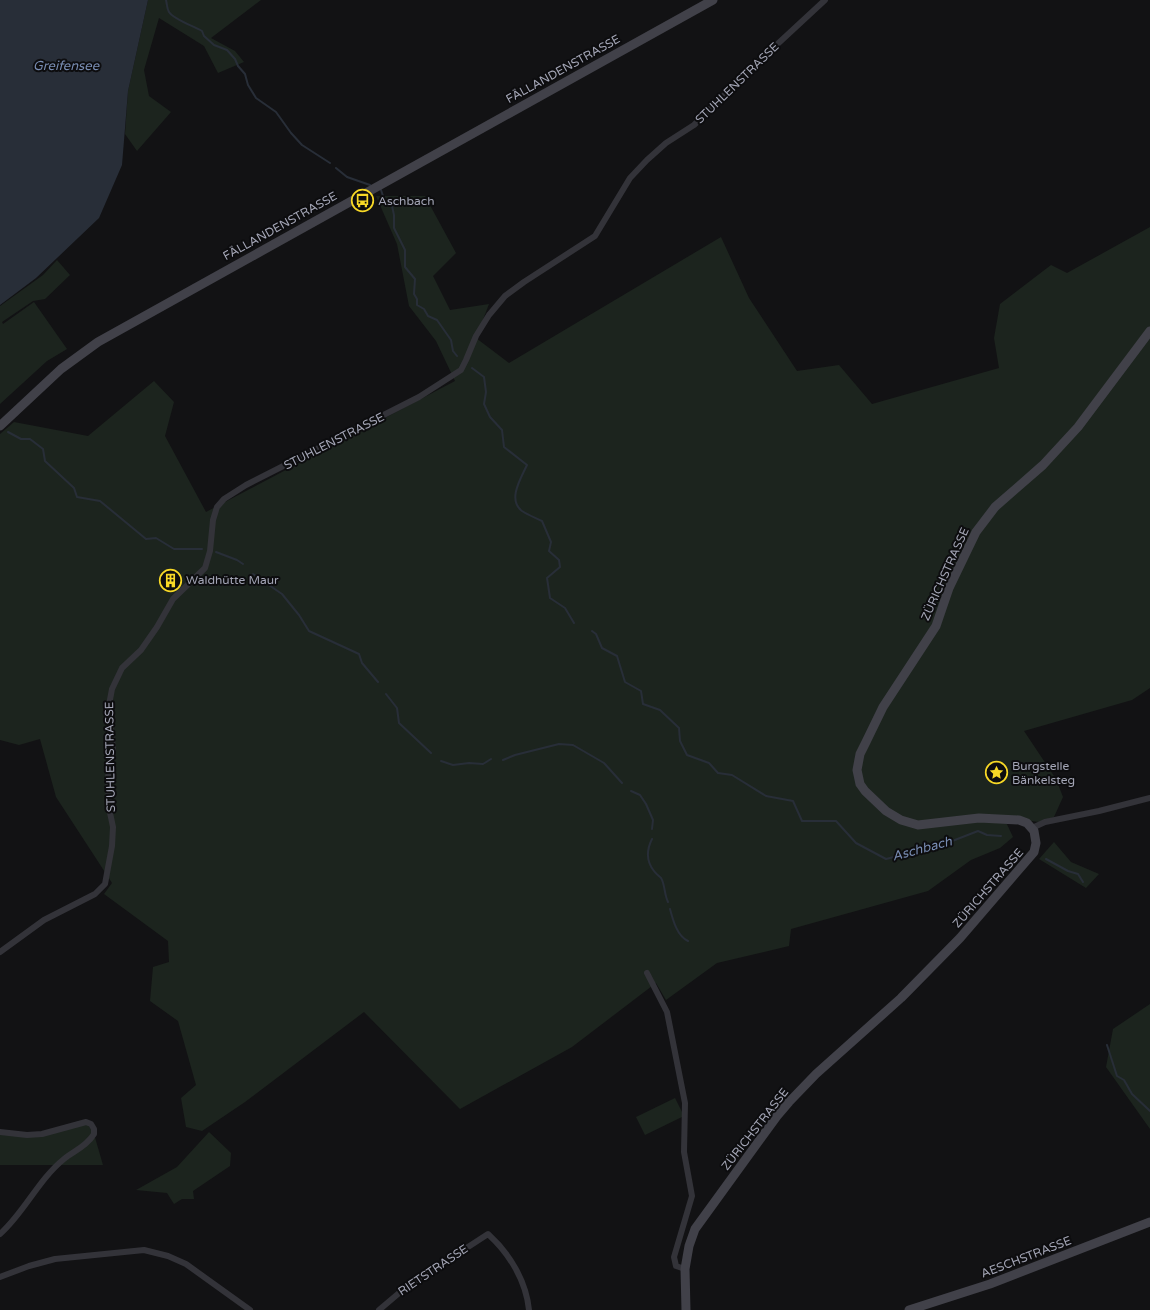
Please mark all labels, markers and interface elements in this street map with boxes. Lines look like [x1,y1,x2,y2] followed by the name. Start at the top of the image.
[504,32,623,106] street label: FÄLLANDENSTRASSE
[692,39,782,127] street label: STUHLENSTRASSE
[33,58,100,74] water label: Greifensee
[349,188,375,214] bus stop icon: Aschbach
[221,189,340,263] street label: FÄLLANDENSTRASSE
[378,194,434,208] place label: Aschbach
[281,409,387,472] street label: STUHLENSTRASSE
[918,525,972,623] street label: ZÜRICHSTRASSE
[157,567,183,593] building icon: Waldhütte Maur
[186,573,279,587] place label: Waldhütte Maur
[102,701,118,813] street label: STUHLENSTRASSE
[1012,759,1075,787] place label: Burgstelle Bänkelsteg
[984,760,1010,786] place icon: Burgstelle Bänkelsteg
[890,833,955,865] water label: Aschbach
[950,845,1026,930] street label: ZÜRICHSTRASSE
[719,1085,792,1173] street label: ZÜRICHSTRASSE
[979,1233,1073,1281] street label: AESCHSTRASSE
[395,1241,471,1298] street label: RIETSTRASSE

